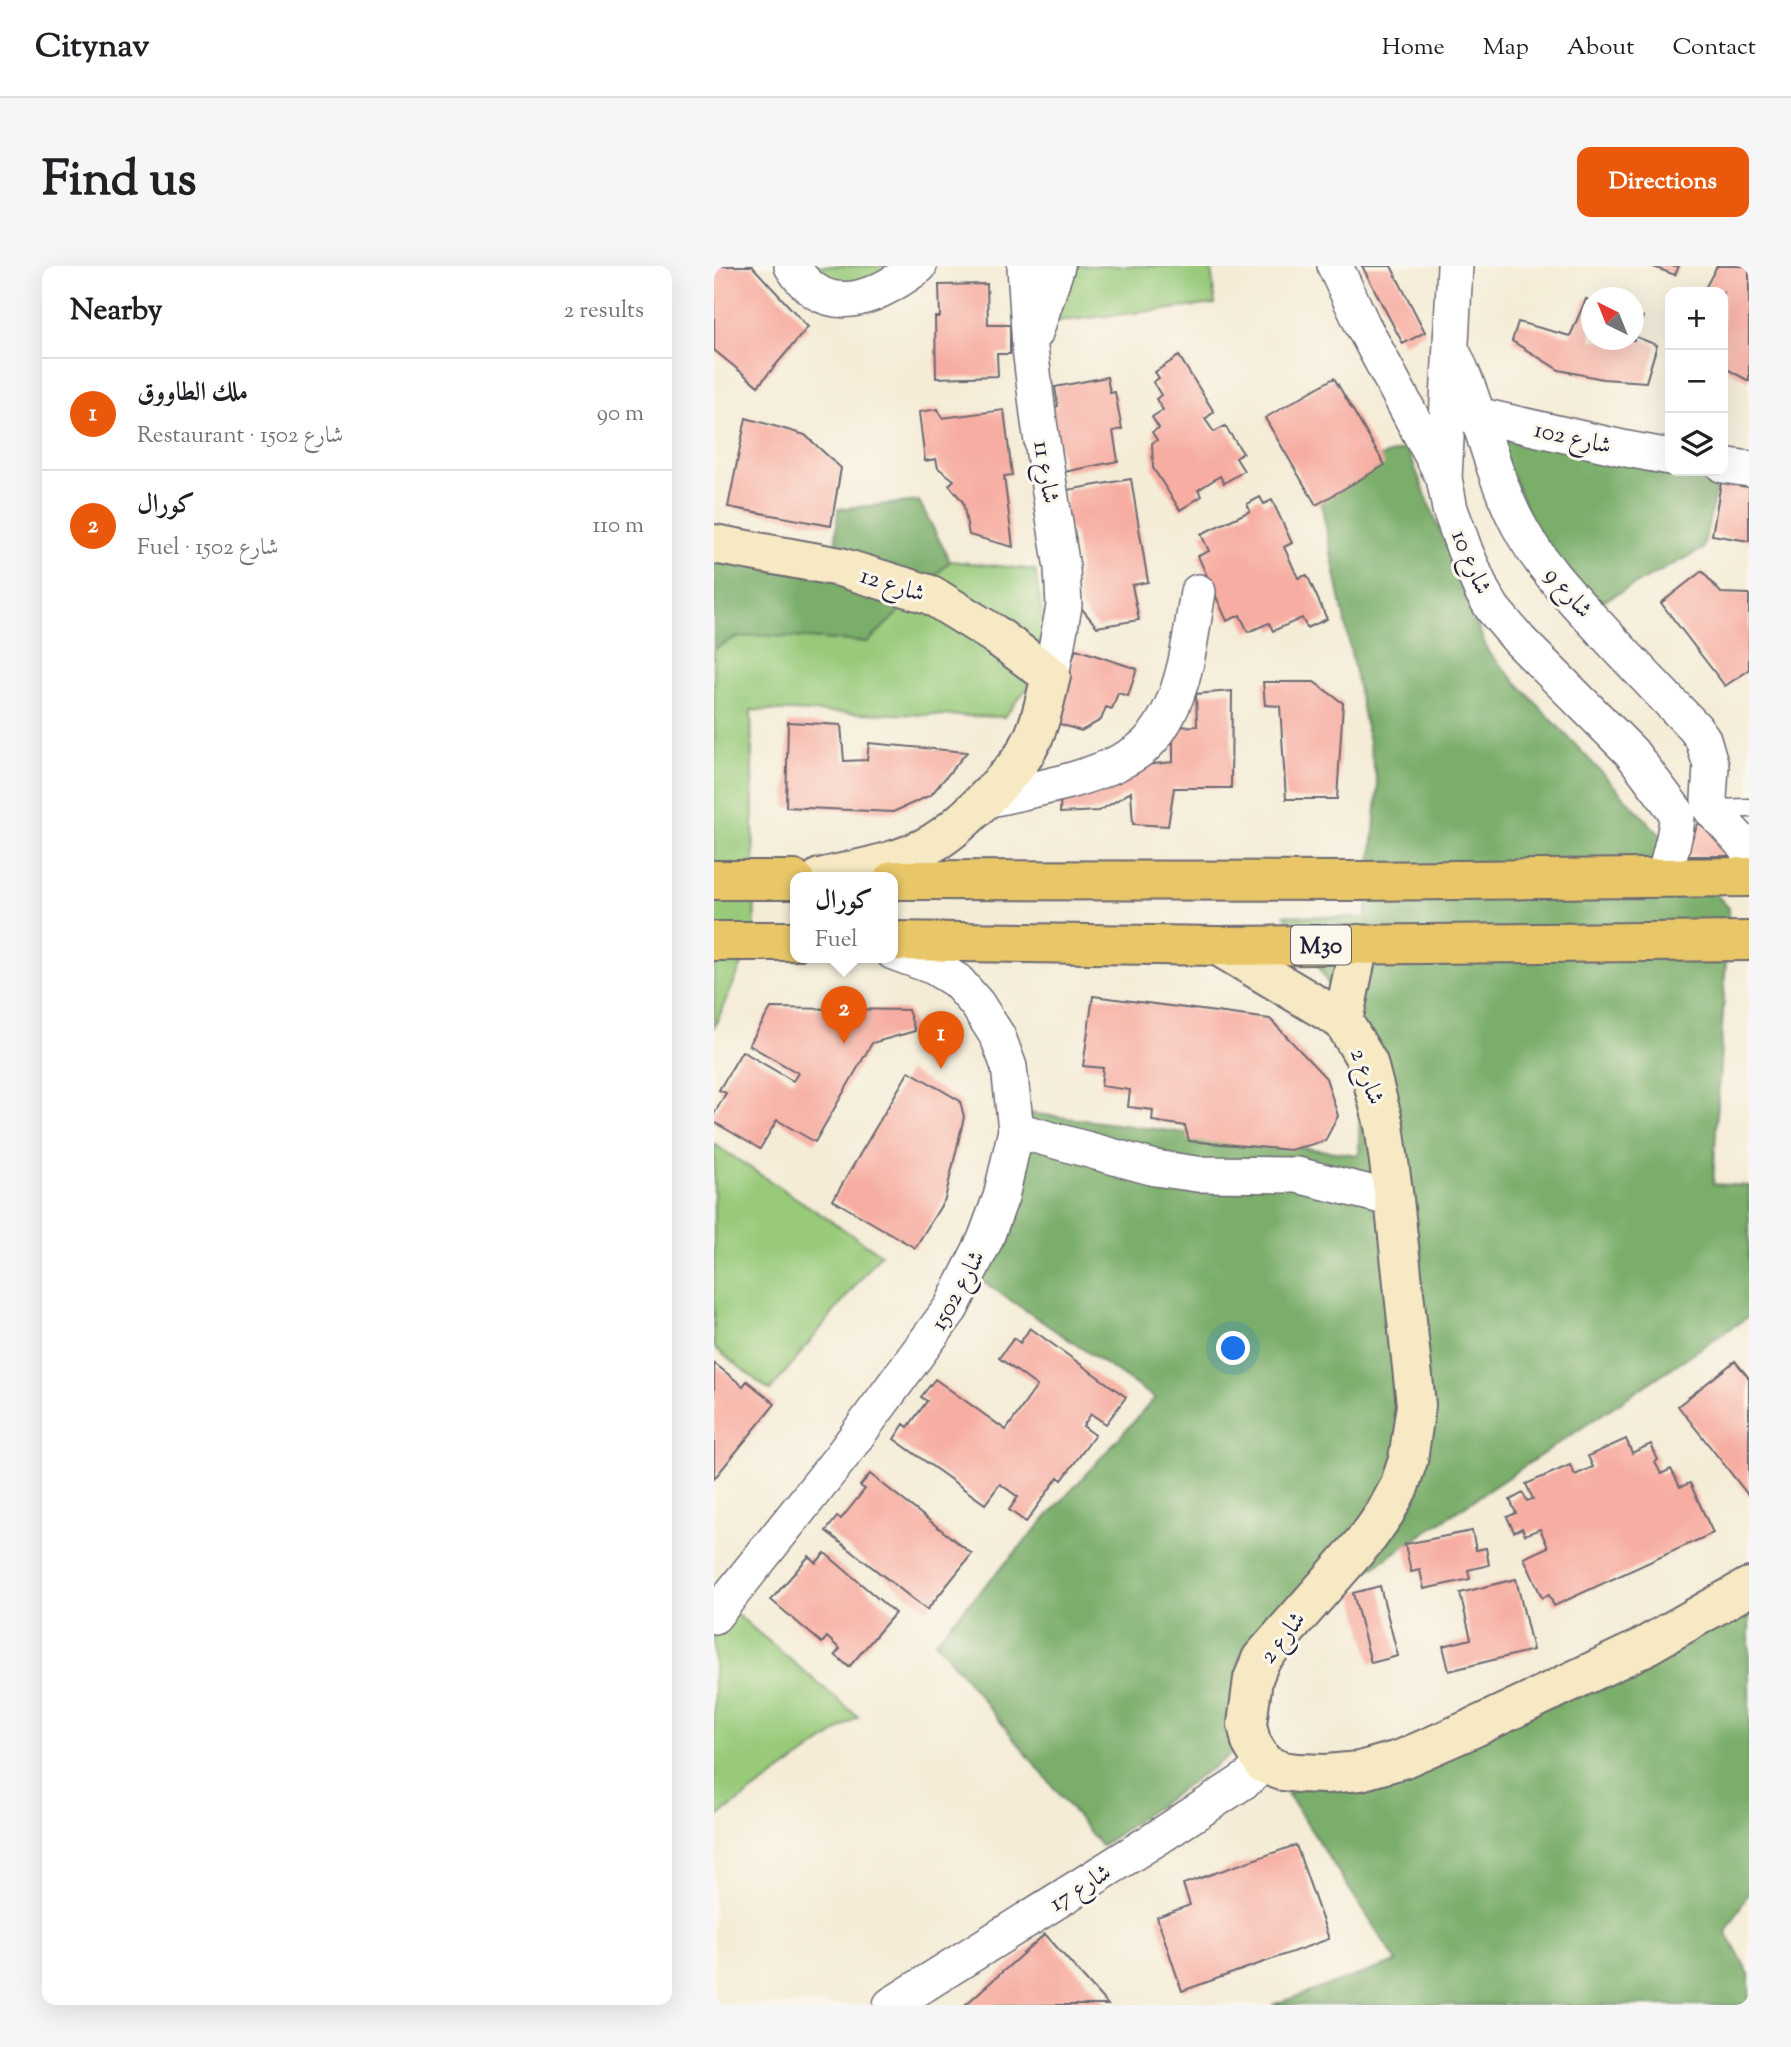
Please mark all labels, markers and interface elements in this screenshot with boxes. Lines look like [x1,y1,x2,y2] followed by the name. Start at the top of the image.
[35,24,150,72] text: Citynav
[1382,31,1445,65] text: Home
[1483,31,1529,65] text: Map
[1567,31,1634,65] text: About
[1672,31,1756,65] text: Contact
[42,147,196,217] text: Find us
[1577,147,1749,217] button: Directions
[1581,287,1644,350] north arrow
[1665,287,1728,476] map controls
[1665,287,1728,350] button: +
[70,290,162,333] text: Nearby
[564,295,644,328] text: 2 results
[1665,350,1728,413] button: −
[137,375,248,412] text: ملك الطاووق
[89,398,97,431] text: 1
[597,398,644,431] text: 90 m
[1665,413,1728,476] button: layers
[1530,414,1615,465] street label: شارع 102
[137,420,343,453] text: Restaurant · شارع 1502
[1022,438,1067,506] street label: شارع 11
[137,487,195,524] text: كورال
[88,510,98,543] text: 2
[593,510,644,543] text: 110 m
[1440,525,1499,601] street label: شارع 10
[137,532,278,565] text: Fuel · شارع 1502
[855,560,929,613] street label: شارع 12
[1535,560,1599,627] street label: شارع 9
[790,872,898,963] popup
[815,883,873,920] text: كورال
[815,924,858,957] text: Fuel
[1291,926,1351,964] road number: M30
[821,986,867,1044] pin: 2
[918,1011,964,1069] pin: 1
[1339,1044,1392,1110] street label: شارع 2
[923,1245,996,1338] street label: شارع 1502
[1216,1331,1250,1365] your location
[1252,1605,1316,1672] street label: شارع 2
[1044,1857,1119,1922] street label: شارع 17

